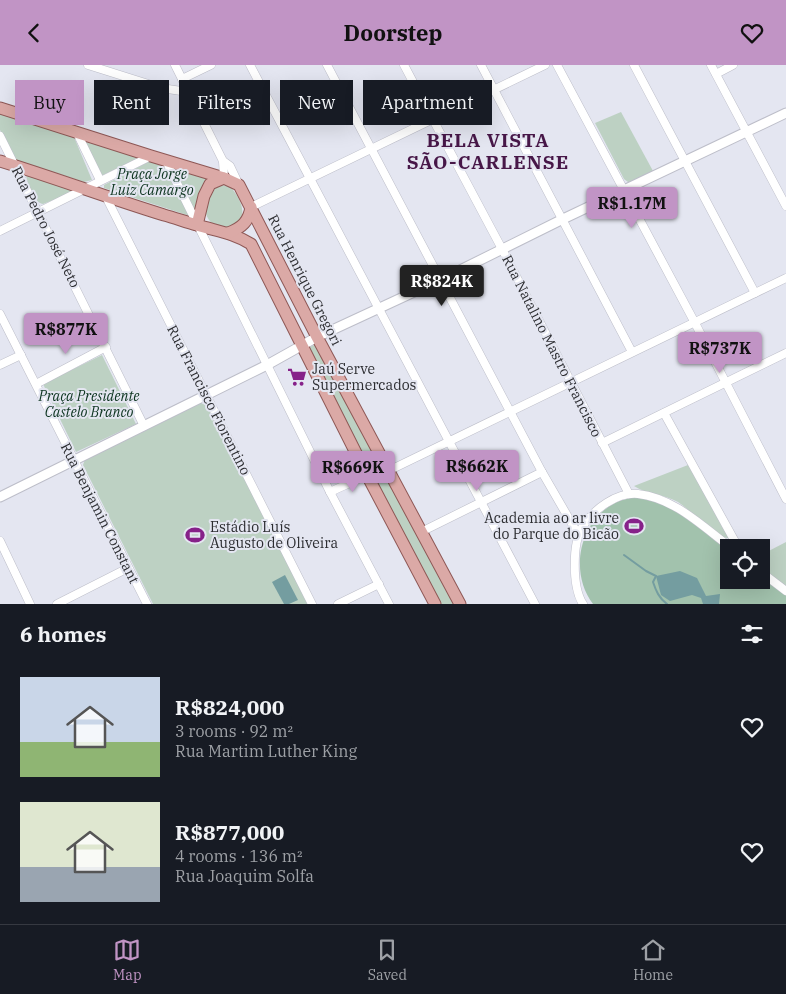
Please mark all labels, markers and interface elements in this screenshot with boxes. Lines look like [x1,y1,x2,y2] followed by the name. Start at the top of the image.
[344,18,442,47] text: Doorstep
[20,19,48,47] icon: back
[738,19,766,47] icon: heart
[15,80,84,125] chip: Buy
[94,80,169,125] chip: Rent
[179,80,270,125] chip: Filters
[280,80,353,125] chip: New
[363,80,492,125] chip: Apartment
[407,128,569,174] district label: BELA VISTA SÃO-CARLENSE
[8,163,84,291] street label: Rua Pedro José Neto
[109,165,194,199] park label: Praça Jorge Luiz Camargo
[586,186,678,229] pin: R$1.17M
[598,193,666,213] text: R$1.17M
[264,211,346,349] street label: Rua Henrique Gregori
[498,252,606,440] street label: Rua Natalino Mastro Francisco
[401,265,483,307] pin: R$824K
[411,271,473,291] text: R$824K
[25,313,107,355] pin: R$877K
[35,319,97,339] text: R$877K
[163,322,255,478] street label: Rua Francisco Fiorentino
[679,331,761,374] pin: R$737K
[689,338,751,358] text: R$737K
[312,360,417,394] place label: Jaú Serve Supermercados
[286,366,308,388] supermarket icon: Jaú Serve Supermercados
[37,387,140,421] park label: Praça Presidente Castelo Branco
[57,440,143,586] street label: Rua Benjamin Constant
[436,449,518,492] pin: R$662K
[312,451,394,493] pin: R$669K
[446,456,508,476] text: R$662K
[322,457,384,477] text: R$669K
[484,509,619,543] place label: Academia ao ar livre do Parque do Bicão
[623,515,645,537] sports icon: Academia ao ar livre do Parque do Bicão
[210,518,338,552] place label: Estádio Luís Augusto de Oliveira
[184,524,206,546] sports icon: Estádio Luís Augusto de Oliveira
[720,539,770,589] map controls
[720,539,770,589] button: locate
[20,620,106,648] text: 6 homes
[738,620,766,648] icon: filters
[175,693,284,721] text: R$824,000
[60,697,120,757] icon: home
[738,713,766,741] icon: heart
[175,721,293,741] text: 3 rooms · 92 m²
[175,741,357,761] text: Rua Martim Luther King
[175,818,284,846] text: R$877,000
[60,822,120,882] icon: home
[738,838,766,866] icon: heart
[175,846,303,866] text: 4 rooms · 136 m²
[175,866,314,886] text: Rua Joaquim Solfa
[113,936,142,984] tab: Map
[368,936,407,984] tab: Saved
[633,936,673,984] tab: Home

